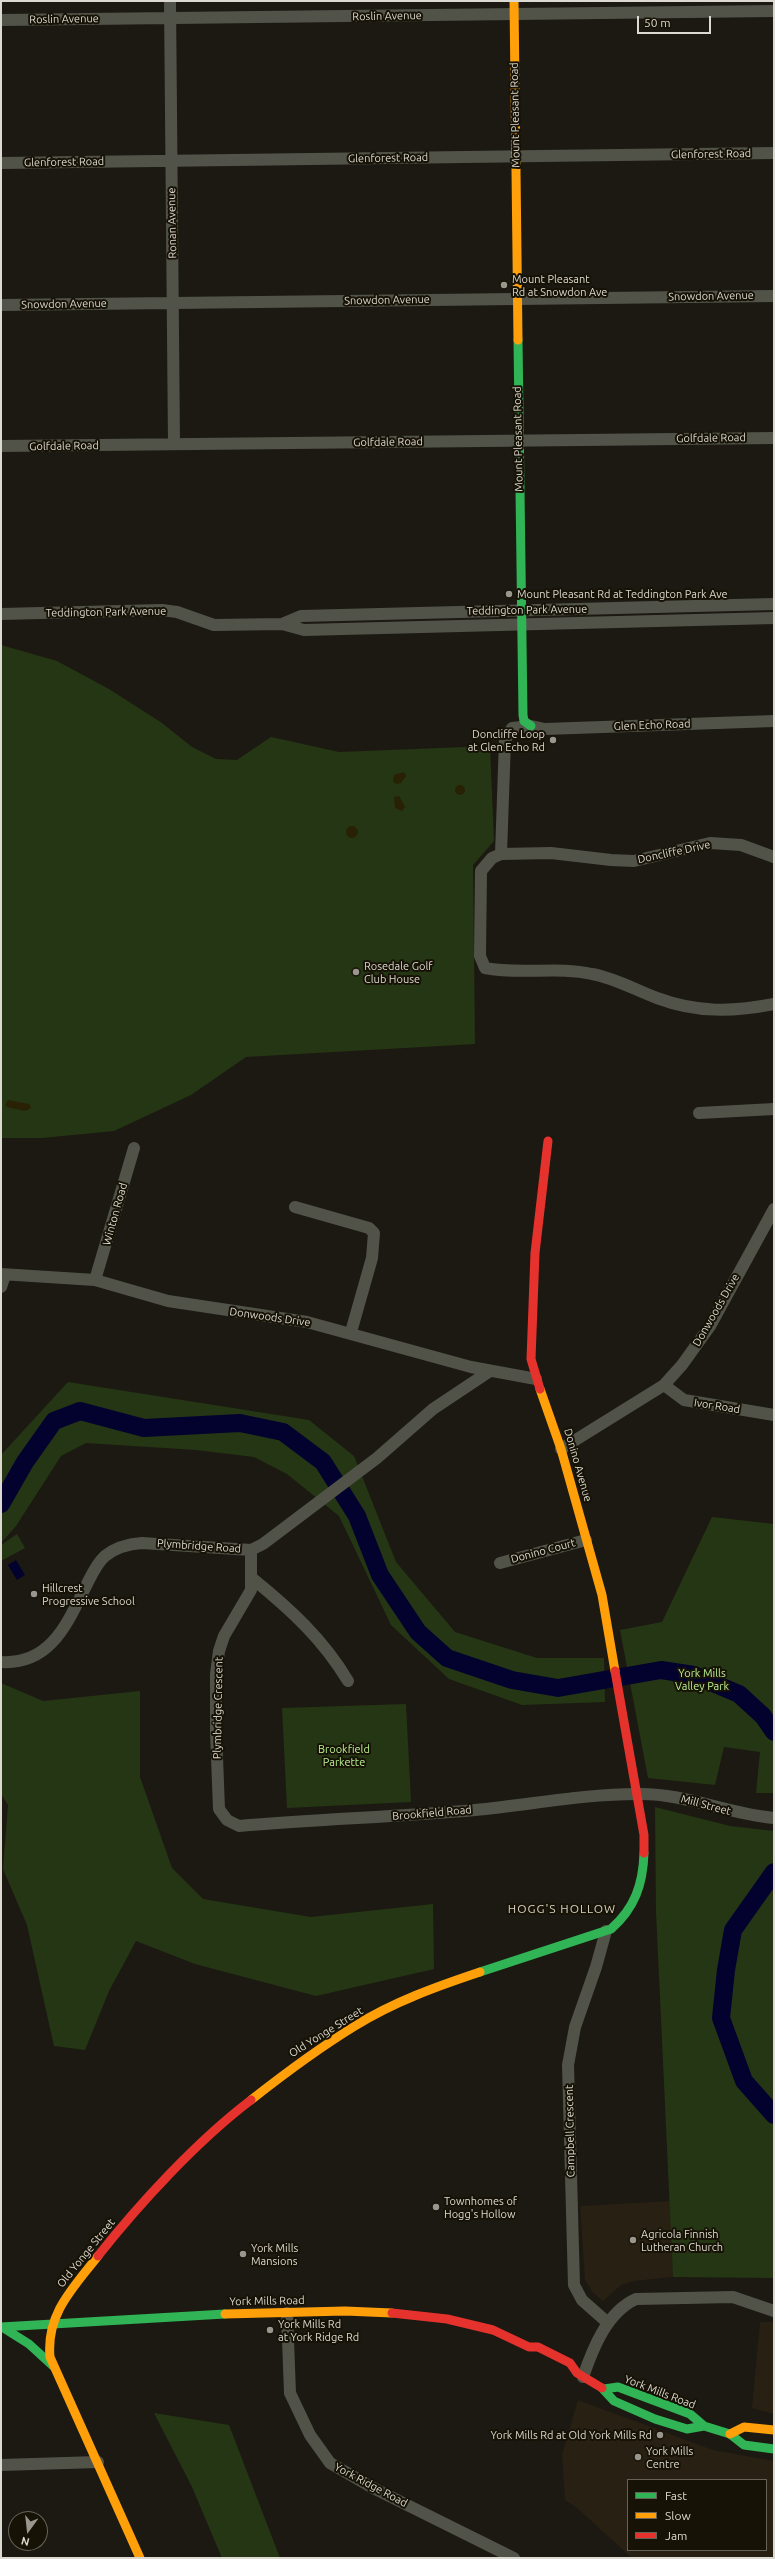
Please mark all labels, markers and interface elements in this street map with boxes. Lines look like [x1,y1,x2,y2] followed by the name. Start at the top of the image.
[639,8,713,34] scale bar
[352,9,422,23] street label: Roslin Avenue
[29,12,99,26] street label: Roslin Avenue
[644,16,671,29] text: 50 m
[507,62,523,168] street label: Mount Pleasant Road
[671,147,751,161] street label: Glenforest Road
[348,151,428,165] street label: Glenforest Road
[24,155,104,169] street label: Glenforest Road
[165,187,179,259] street label: Ronan Avenue
[512,272,607,298] place label: Mount Pleasant Rd at Snowdon Ave
[499,280,509,290] marker: Mount Pleasant Rd at Snowdon Ave
[668,289,754,303] street label: Snowdon Avenue
[344,293,430,307] street label: Snowdon Avenue
[21,297,107,311] street label: Snowdon Avenue
[510,386,526,492] street label: Mount Pleasant Road
[676,431,746,445] street label: Golfdale Road
[353,435,423,449] street label: Golfdale Road
[29,439,99,453] street label: Golfdale Road
[517,587,728,601] place label: Mount Pleasant Rd at Teddington Park Ave
[504,589,514,599] marker: Mount Pleasant Rd at Teddington Park Ave
[467,602,587,618] street label: Teddington Park Avenue
[46,604,166,620] street label: Teddington Park Avenue
[613,717,691,733] street label: Glen Echo Road
[468,727,545,753] place label: Doncliffe Loop at Glen Echo Rd
[548,735,558,745] marker: Doncliffe Loop at Glen Echo Rd
[636,838,712,866] street label: Doncliffe Drive
[364,959,432,985] place label: Rosedale Golf Club House
[351,967,361,977] marker: Rosedale Golf Club House
[100,1181,130,1247] street label: Winton Road
[690,1271,742,1349] street label: Donwoods Drive
[229,1305,311,1329] street label: Donwoods Drive
[693,1396,741,1416] street label: Ivor Road
[561,1427,595,1503] street label: Donino Avenue
[157,1536,241,1556] street label: Plymbridge Road
[509,1536,577,1566] street label: Donino Court
[42,1581,135,1607] place label: Hillcrest Progressive School
[29,1589,39,1599] marker: Hillcrest Progressive School
[211,1657,225,1759] street label: Plymbridge Crescent
[675,1666,729,1692] park label: York Mills Valley Park
[318,1742,370,1768] park label: Brookfield Parkette
[680,1792,732,1818] street label: Mill Street
[392,1803,472,1823] street label: Brookfield Road
[508,1902,616,1916] district label: HOGG'S HOLLOW
[287,2004,365,2060] street label: Old Yonge Street
[563,2085,577,2177] street label: Campbell Crescent
[444,2194,517,2220] place label: Townhomes of Hogg's Hollow
[431,2202,441,2212] marker: Townhomes of Hogg's Hollow
[54,2216,118,2290] street label: Old Yonge Street
[641,2227,723,2253] place label: Agricola Finnish Lutheran Church
[628,2235,638,2245] marker: Agricola Finnish Lutheran Church
[251,2241,298,2267] place label: York Mills Mansions
[238,2249,248,2259] marker: York Mills Mansions
[229,2294,305,2308] street label: York Mills Road
[278,2317,359,2343] place label: York Mills Rd at York Ridge Rd
[265,2325,275,2335] marker: York Mills Rd at York Ridge Rd
[623,2372,697,2412] street label: York Mills Road
[490,2428,652,2442] place label: York Mills Rd at Old York Mills Rd
[655,2430,665,2440] marker: York Mills Rd at Old York Mills Rd
[646,2444,693,2470] place label: York Mills Centre
[633,2452,643,2462] marker: York Mills Centre
[332,2460,410,2510] street label: York Ridge Road
[627,2479,767,2551] legend
[665,2489,687,2502] text: Fast
[665,2509,691,2522] text: Slow
[8,2511,48,2551] north arrow
[665,2529,687,2542] text: Jam
[20,2535,31,2548] text: N

